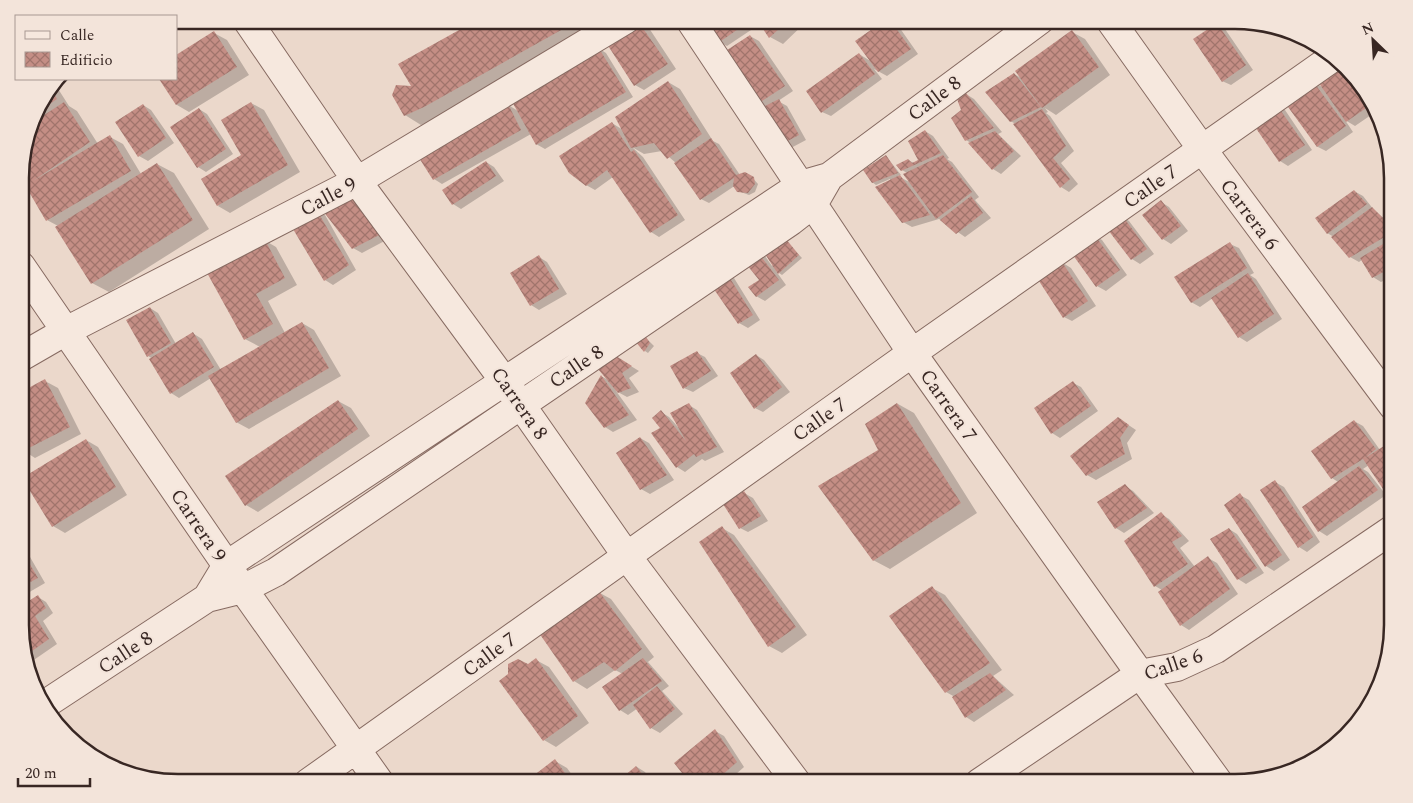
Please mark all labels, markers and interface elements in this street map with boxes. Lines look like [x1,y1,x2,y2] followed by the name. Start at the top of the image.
[15,15,178,80] legend
[1348,15,1398,65] north arrow
[1358,17,1377,41] text: N
[60,24,94,47] text: Calle
[60,49,113,72] text: Edificio
[901,69,968,129] street label: Calle 8
[1117,157,1184,216] street label: Calle 7
[295,169,362,224] street label: Calle 9
[1212,173,1286,257] street label: Carrera 6
[543,337,610,396] street label: Calle 8
[483,361,555,446] street label: Carrera 8
[912,363,984,448] street label: Carrera 7
[786,390,853,449] street label: Calle 7
[163,483,234,568] street label: Carrera 9
[92,624,159,682] street label: Calle 8
[456,625,523,685] street label: Calle 7
[1140,641,1207,689] street label: Calle 6
[18,756,90,788] scale bar
[25,762,57,785] text: 20 m

